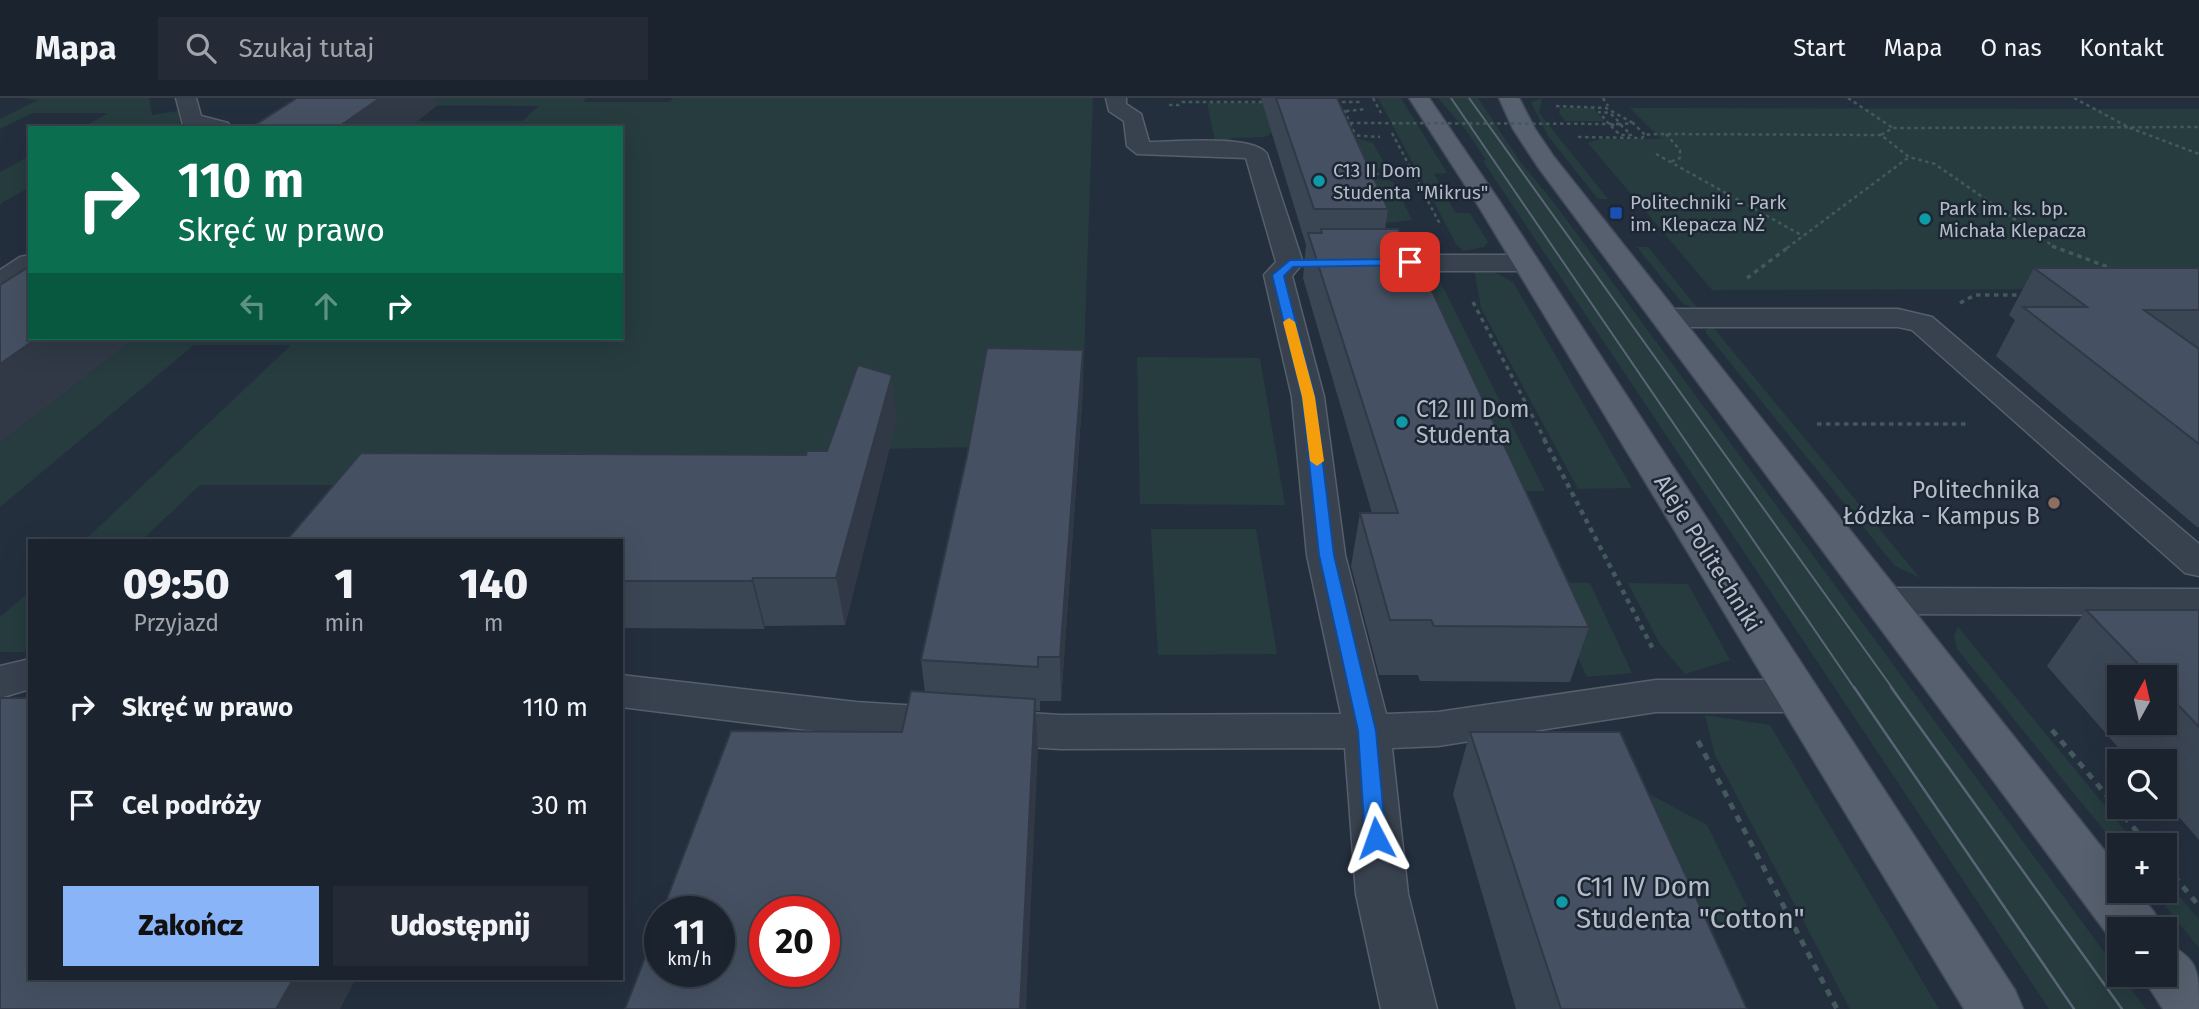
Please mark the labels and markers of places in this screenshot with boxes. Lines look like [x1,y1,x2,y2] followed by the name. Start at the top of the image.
[1333,159,1488,204] place label: C13 II Dom Studenta "Mikrus"
[1311,173,1327,189] marker: C13 II Dom Studenta "Mikrus"
[1630,191,1787,236] place label: Politechniki - Park im. Klepacza NŻ
[1939,197,2086,242] place label: Park im. ks. bp. Michała Klepacza
[1608,205,1624,221] marker: Politechniki - Park im. Klepacza NŻ
[1917,211,1933,227] marker: Park im. ks. bp. Michała Klepacza
[1380,232,1440,292] pin
[1416,395,1529,449] place label: C12 III Dom Studenta
[1394,414,1410,430] marker: C12 III Dom Studenta
[1843,476,2040,530] place label: Politechnika Łódzka - Kampus B
[2046,495,2062,511] marker: Politechnika Łódzka - Kampus B
[1576,870,1805,935] place label: C11 IV Dom Studenta "Cotton"
[1554,894,1570,910] marker: C11 IV Dom Studenta "Cotton"

